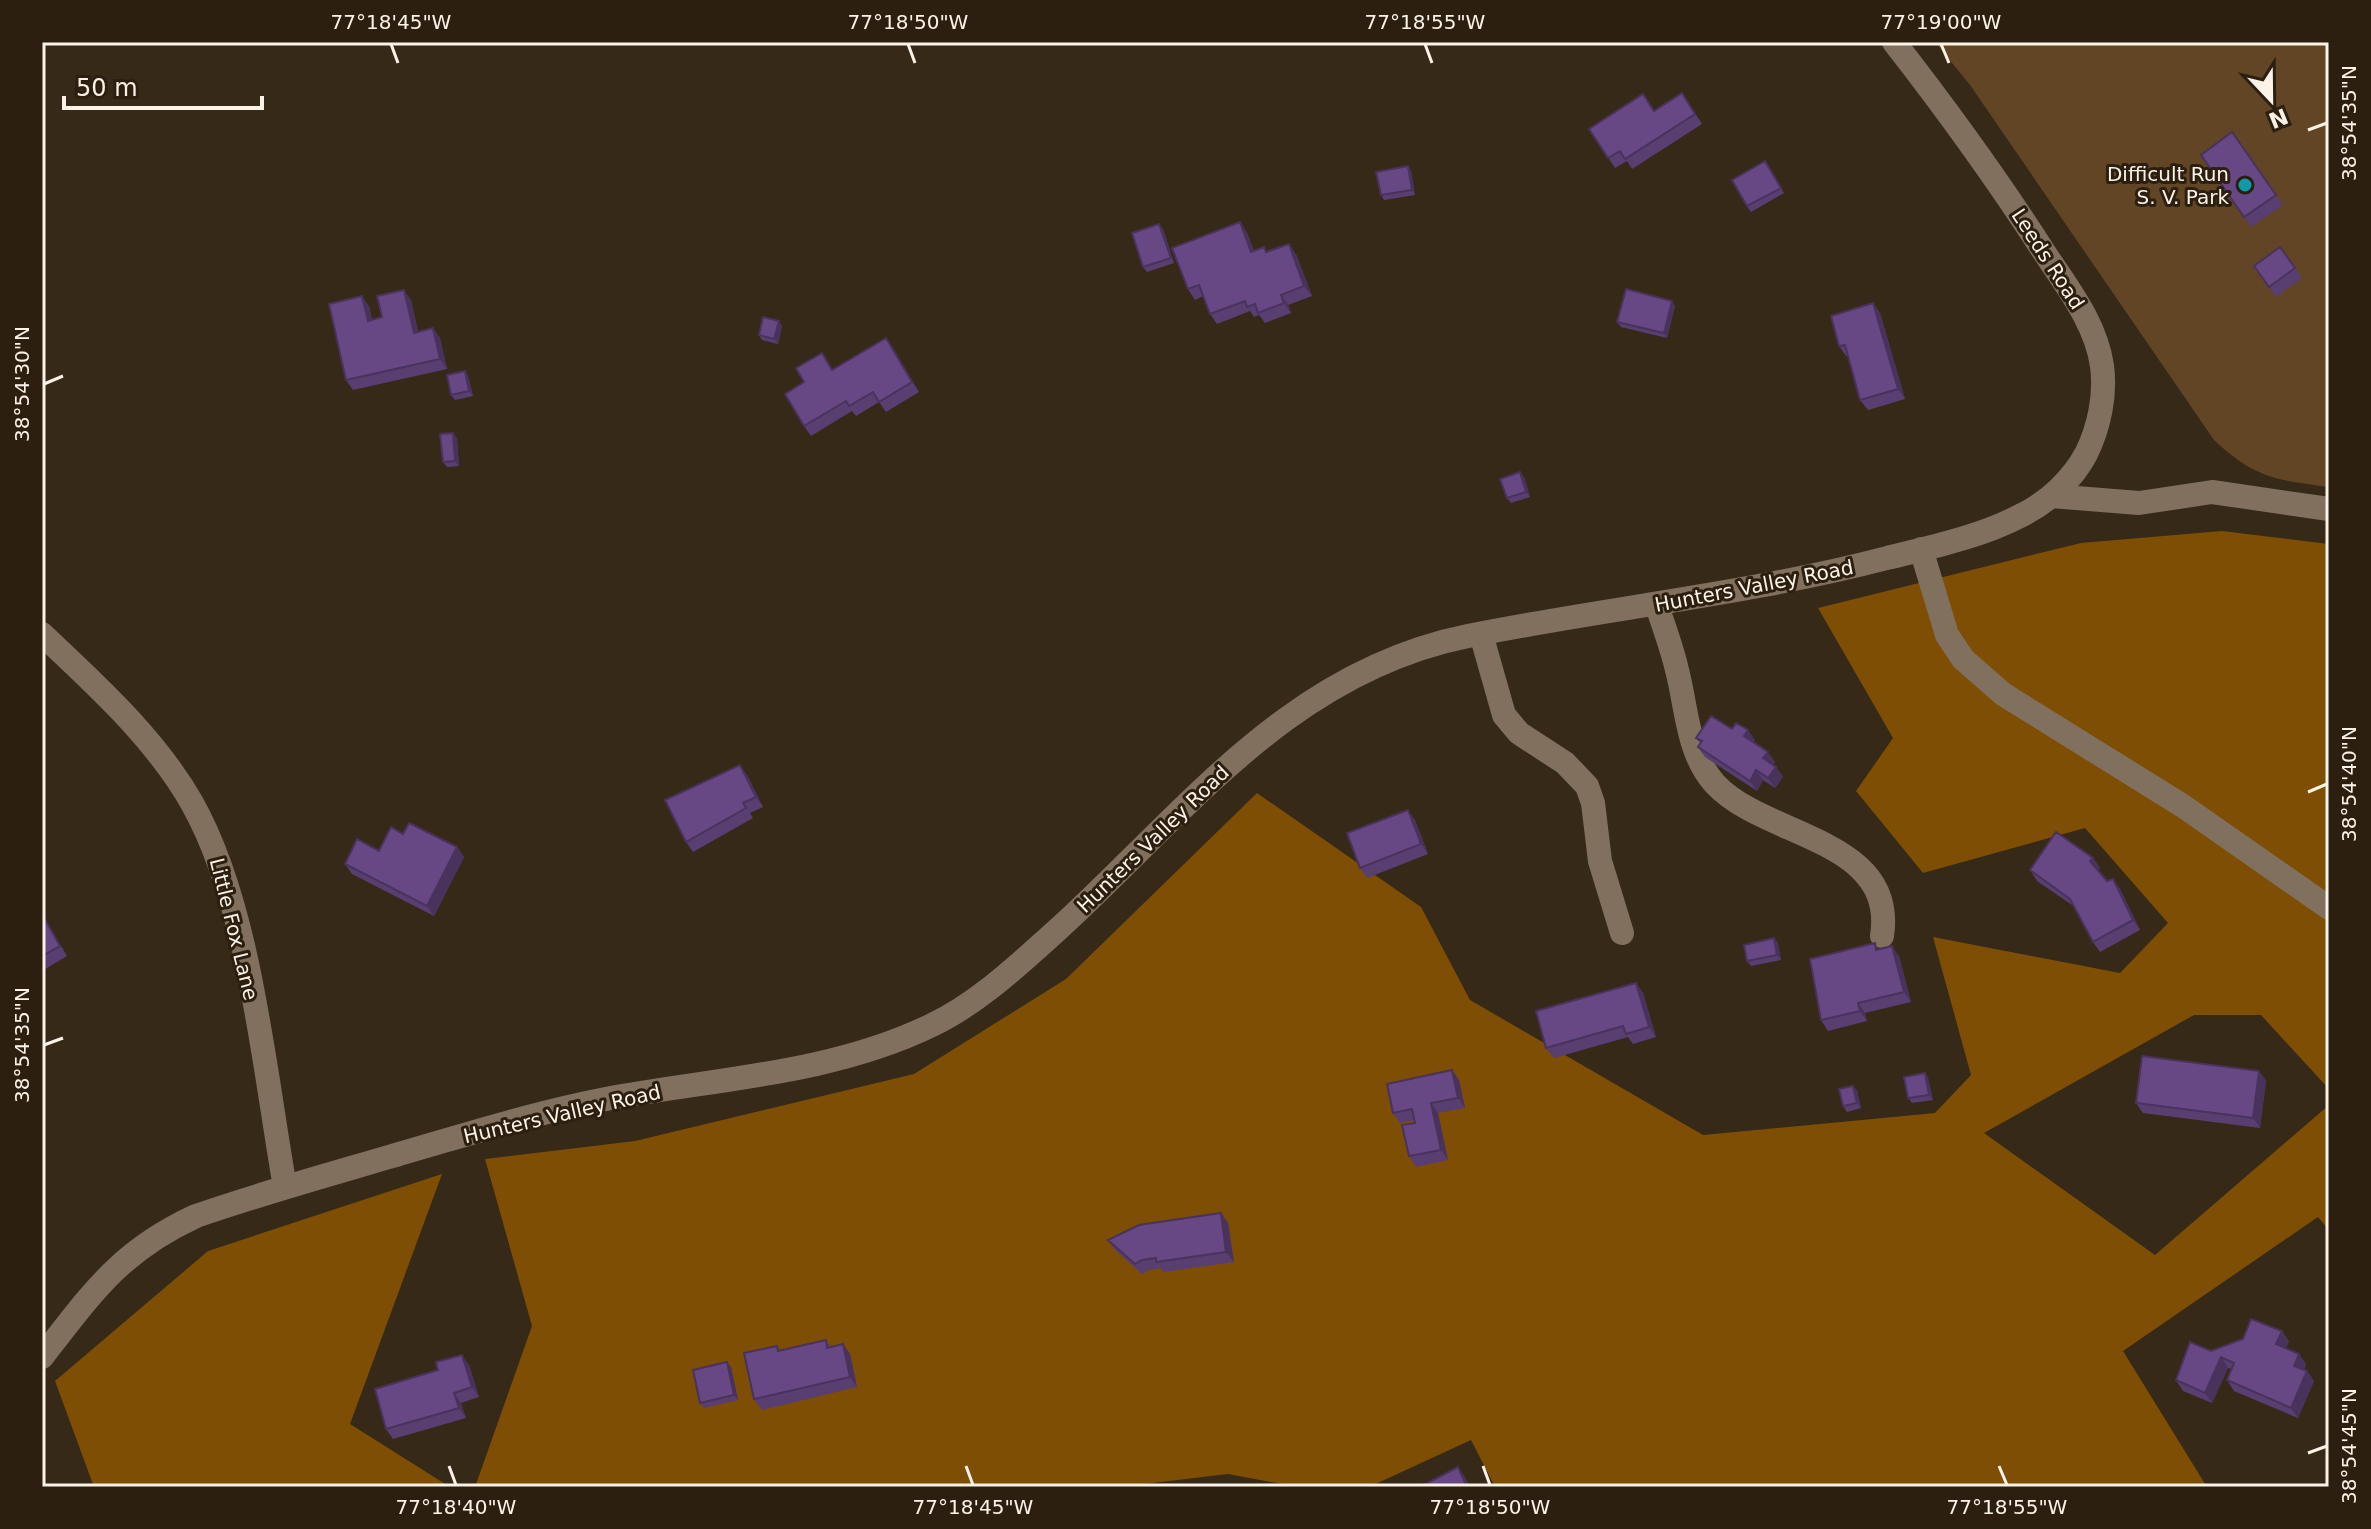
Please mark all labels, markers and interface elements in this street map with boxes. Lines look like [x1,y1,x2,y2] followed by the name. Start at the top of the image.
[331,10,452,34] text: 77°18'45"W
[848,10,969,34] text: 77°18'50"W
[1365,10,1486,34] text: 77°18'55"W
[1881,10,2002,34] text: 77°19'00"W
[64,60,262,110] scale bar
[2231,60,2311,140] north arrow
[2337,65,2361,181] text: 38°54'35"N
[76,74,138,102] text: 50 m
[2265,103,2292,133] text: N
[2107,162,2229,209] place label: Difficult Run S. V. Park
[2236,176,2254,194] marker: Difficult Run S. V. Park
[2007,204,2089,314] street label: Leeds Road
[10,326,34,442] text: 38°54'30"N
[1653,555,1855,617] street label: Hunters Valley Road
[2337,726,2361,842] text: 38°54'40"N
[1072,760,1234,918] street label: Hunters Valley Road
[205,855,263,1003] street label: Little Fox Lane
[10,987,34,1103] text: 38°54'35"N
[461,1080,663,1148] street label: Hunters Valley Road
[2337,1388,2361,1504] text: 38°54'45"N
[396,1495,517,1519] text: 77°18'40"W
[913,1495,1034,1519] text: 77°18'45"W
[1430,1495,1551,1519] text: 77°18'50"W
[1947,1495,2068,1519] text: 77°18'55"W

